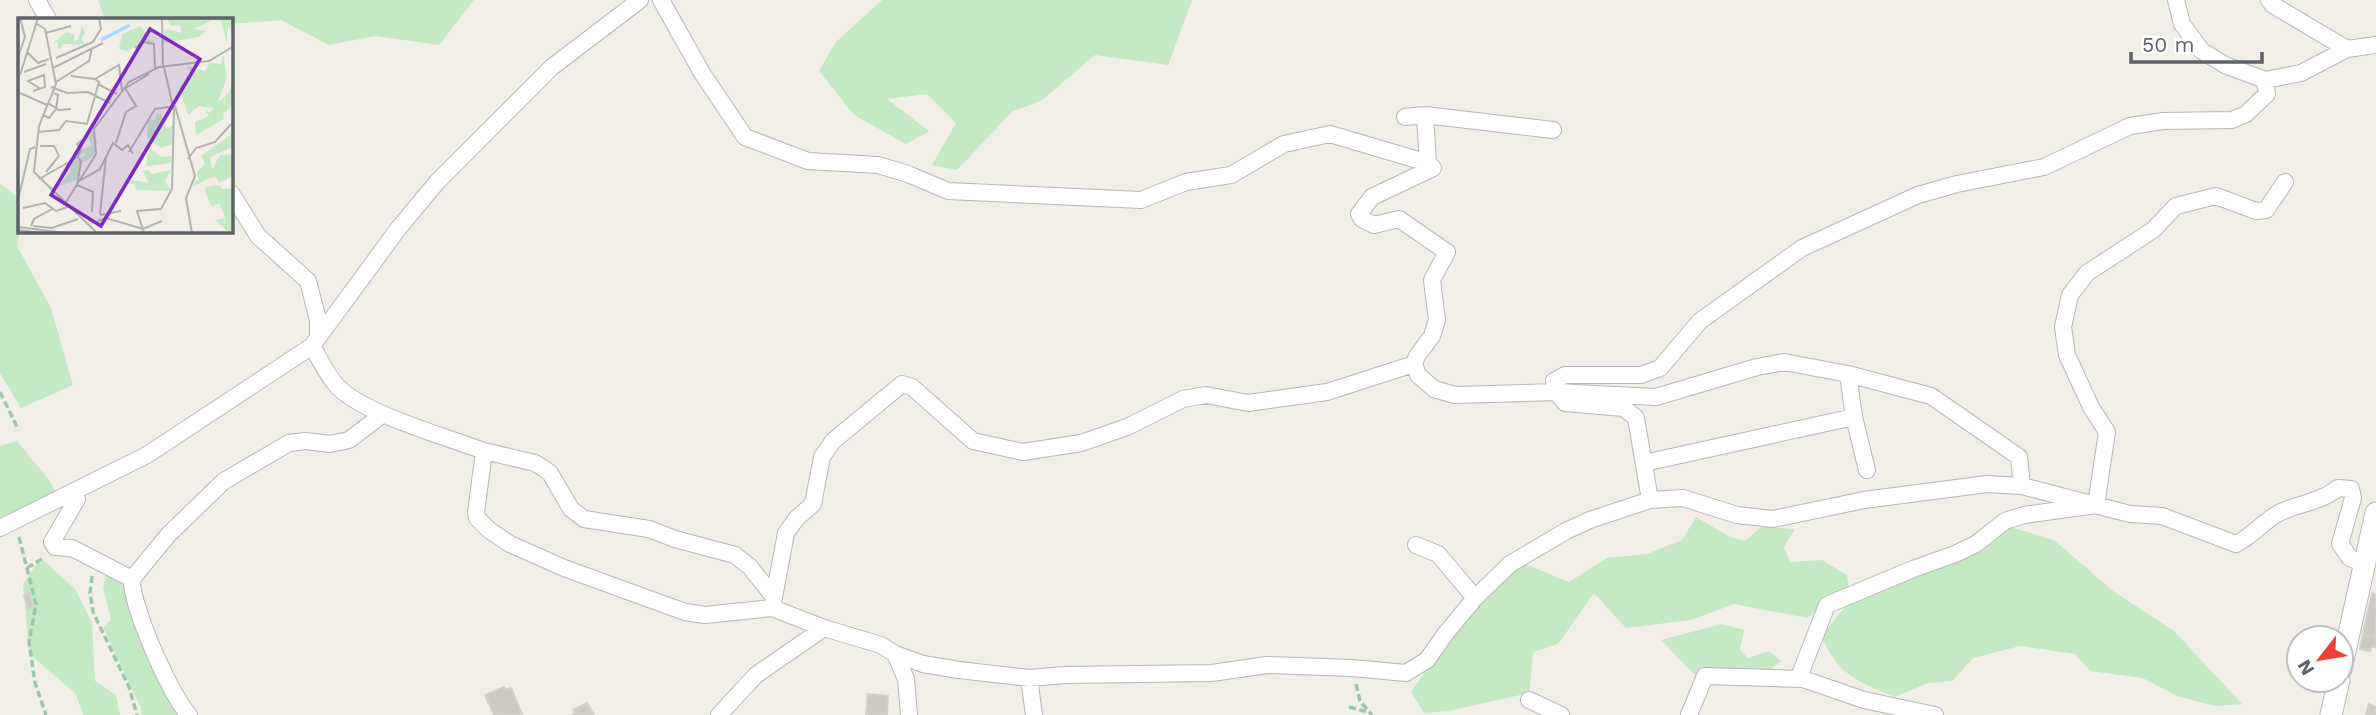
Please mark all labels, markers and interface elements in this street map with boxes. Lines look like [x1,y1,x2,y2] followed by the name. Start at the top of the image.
[18,18,233,233] inset map
[2131,21,2262,65] scale bar
[2142,32,2194,57] text: 50 m
[2285,624,2355,694] north arrow
[2292,656,2319,679] text: N

